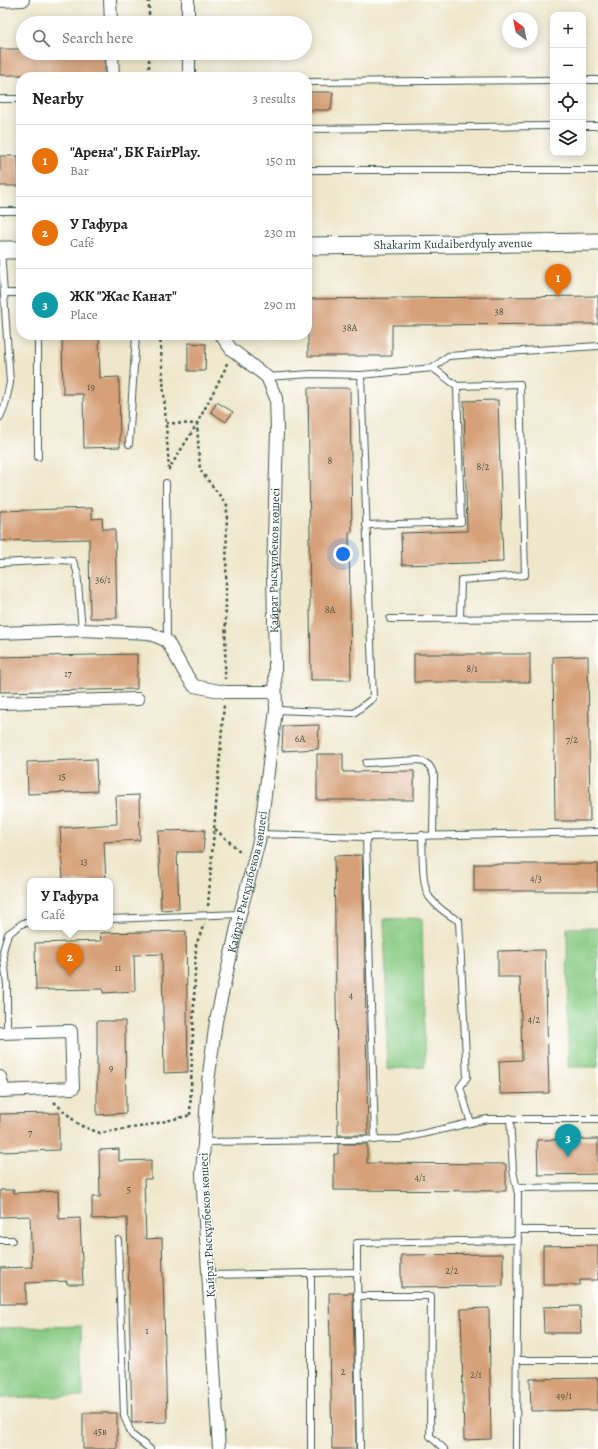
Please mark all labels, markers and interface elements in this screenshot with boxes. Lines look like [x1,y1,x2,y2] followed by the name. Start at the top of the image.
[502,12,538,48] north arrow
[550,12,586,156] map controls
[550,12,586,48] button: +
[16,16,312,60] search box
[30,27,52,49] icon: search
[62,28,133,48] text: Search here
[550,48,586,84] button: −
[550,84,586,120] button: locate
[32,87,83,110] text: Nearby
[252,90,296,107] text: 3 results
[550,120,586,156] button: layers
[70,142,201,162] text: "Арена", БК FairPlay.
[43,152,47,169] text: 1
[266,152,296,169] text: 150 m
[70,162,89,179] text: Bar
[70,214,128,234] text: У Гафура
[42,224,48,241] text: 2
[264,224,296,241] text: 230 m
[70,234,94,251] text: Café
[374,235,532,253] street label: Shakarim Kudaiberdyuly avenue
[545,264,571,297] pin: 1
[70,286,177,306] text: ЖК "Жас Канат"
[42,296,48,313] text: 3
[264,296,296,313] text: 290 m
[494,305,504,318] house number: 38
[70,306,98,323] text: Place
[343,321,358,334] house number: 38А
[87,380,95,393] house number: 19
[328,454,333,467] house number: 8
[477,460,490,473] house number: 8/2
[265,488,283,633] street label: Қайрат Рысқұлбеков көшесі
[333,544,353,564] your location
[95,573,111,586] house number: 36/1
[325,603,335,616] house number: 8А
[466,662,478,675] house number: 8/1
[64,667,73,680] house number: 17
[295,732,305,745] house number: 6А
[566,733,578,746] house number: 7/2
[58,770,66,783] house number: 15
[224,810,271,954] street label: Қайрат Рысқұлбеков көшесі
[80,855,88,868] house number: 13
[530,872,542,885] house number: 4/3
[27,878,113,930] popup
[41,886,99,906] text: У Гафура
[41,906,65,923] text: Café
[57,943,83,976] pin: 2
[115,961,122,974] house number: 11
[349,989,354,1002] house number: 4
[528,1013,541,1026] house number: 4/2
[109,1061,114,1074] house number: 9
[555,1124,581,1157] pin: 3
[28,1126,33,1139] house number: 7
[195,1152,219,1298] street label: Қайрат Рысқұлбеков көшесі
[414,1171,426,1184] house number: 4/1
[127,1183,131,1196] house number: 5
[446,1264,459,1277] house number: 2/2
[145,1324,149,1337] house number: 1
[341,1365,346,1378] house number: 2
[470,1368,482,1381] house number: 2/1
[556,1389,572,1402] house number: 49/1
[93,1425,107,1438] house number: 45в

